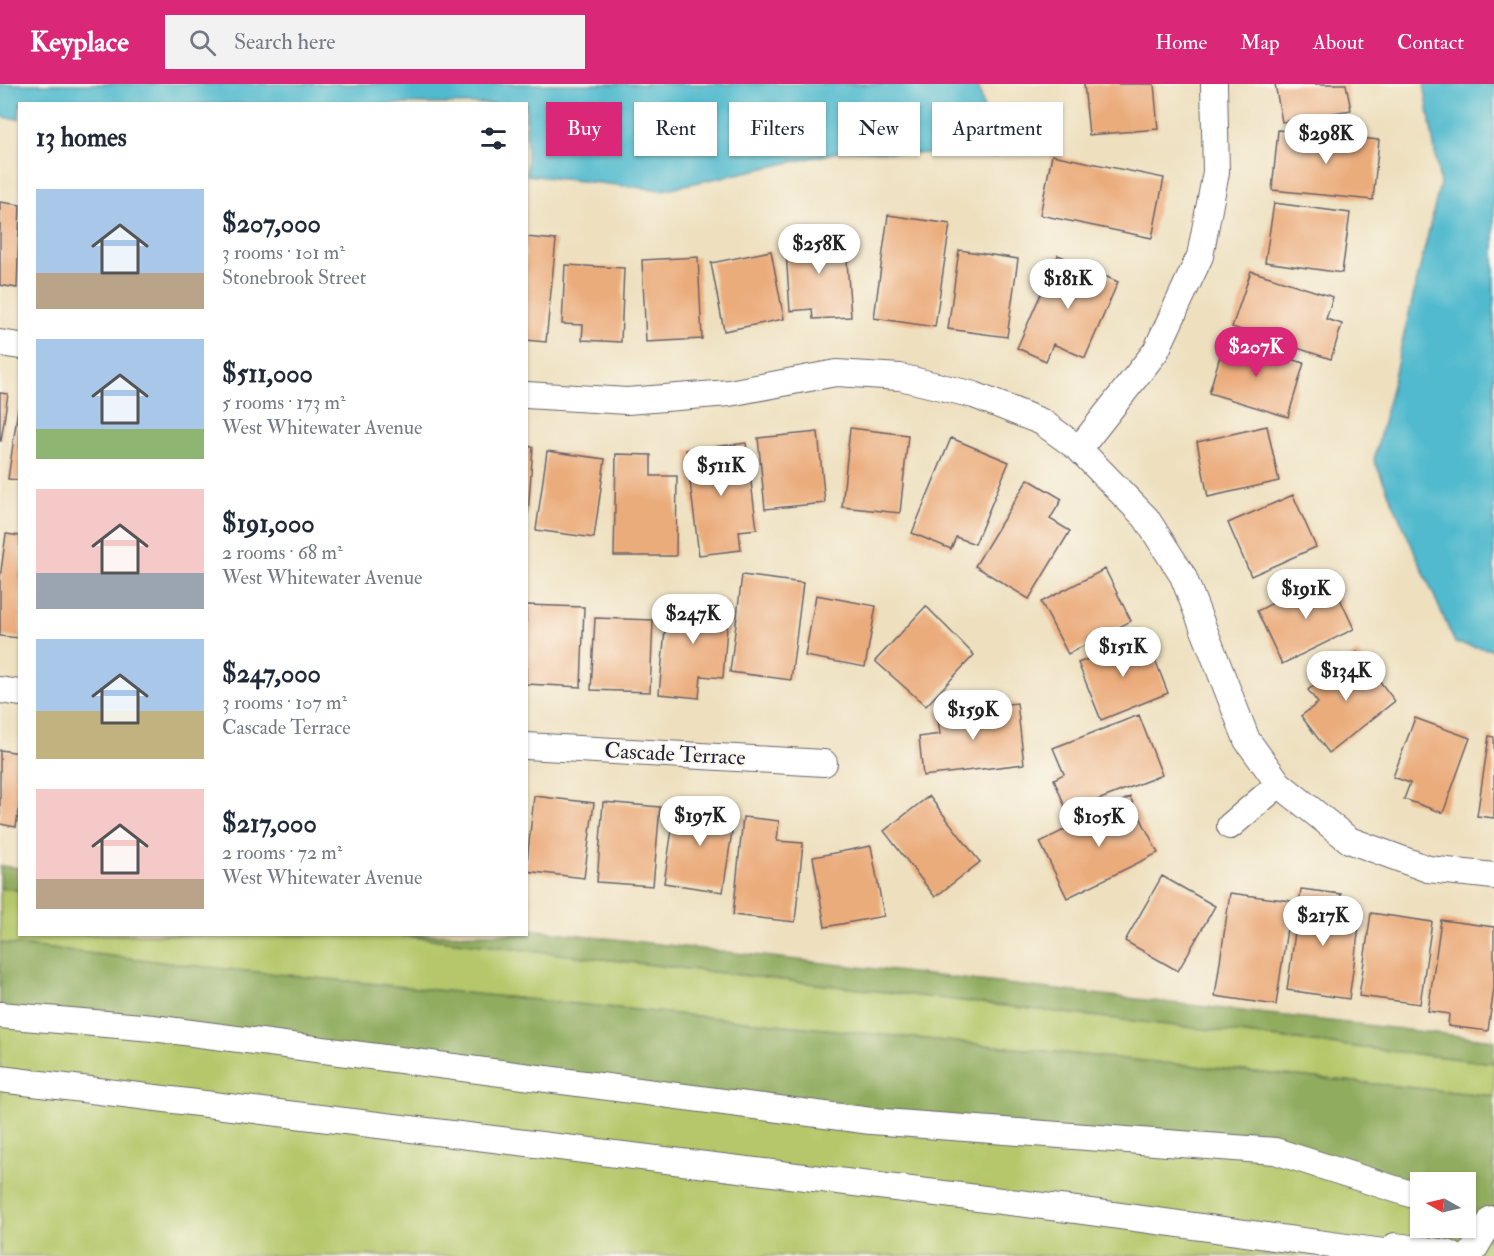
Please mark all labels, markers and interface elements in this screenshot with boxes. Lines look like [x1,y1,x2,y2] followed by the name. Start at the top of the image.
[165,15,585,69] search box
[30,25,129,60] text: Keyplace
[186,26,219,59] icon: search
[234,28,336,56] text: Search here
[1155,29,1207,56] text: Home
[1240,29,1280,56] text: Map
[1313,29,1364,56] text: About
[1397,29,1464,56] text: Contact
[546,102,622,156] chip: Buy
[634,102,717,156] chip: Rent
[729,102,826,156] chip: Filters
[838,102,920,156] chip: New
[932,102,1063,156] chip: Apartment
[1284,114,1368,165] pin: $298K
[1298,121,1354,146] text: $298K
[36,122,127,154] text: 13 homes
[477,122,510,155] icon: filters
[222,208,321,240] text: $207,000
[84,213,156,285] icon: home
[777,224,861,275] pin: $258K
[792,231,846,256] text: $258K
[222,240,345,265] text: 3 rooms · 101 m²
[1026,259,1110,310] pin: $181K
[222,265,366,290] text: Stonebrook Street
[1044,266,1092,291] text: $181K
[1214,327,1298,378] pin: $207K
[1229,334,1283,359] text: $207K
[222,358,313,390] text: $511,000
[84,363,156,435] icon: home
[222,390,346,415] text: 5 rooms · 173 m²
[222,415,422,440] text: West Whitewater Avenue
[679,446,763,497] pin: $511K
[697,453,745,478] text: $511K
[222,508,315,540] text: $191,000
[84,513,156,585] icon: home
[222,540,343,565] text: 2 rooms · 68 m²
[222,565,422,590] text: West Whitewater Avenue
[1264,569,1348,620] pin: $191K
[1281,576,1331,601] text: $191K
[651,594,735,645] pin: $247K
[666,601,720,626] text: $247K
[1081,627,1165,678] pin: $151K
[1099,634,1147,659] text: $151K
[1304,651,1388,702] pin: $134K
[222,658,321,690] text: $247,000
[1321,658,1371,683] text: $134K
[84,663,156,735] icon: home
[222,690,347,715] text: 3 rooms · 107 m²
[931,690,1015,741] pin: $159K
[947,697,999,722] text: $159K
[222,715,351,740] text: Cascade Terrace
[604,736,746,772] street label: Cascade Terrace
[658,796,742,847] pin: $197K
[1057,797,1141,848] pin: $105K
[674,803,726,828] text: $197K
[1073,804,1125,829] text: $105K
[222,808,317,840] text: $217,000
[84,813,156,885] icon: home
[222,840,342,865] text: 2 rooms · 72 m²
[222,865,422,890] text: West Whitewater Avenue
[1281,896,1365,947] pin: $217K
[1297,903,1349,928] text: $217K
[1410,1172,1476,1238] north arrow
[1410,1172,1476,1238] map controls

